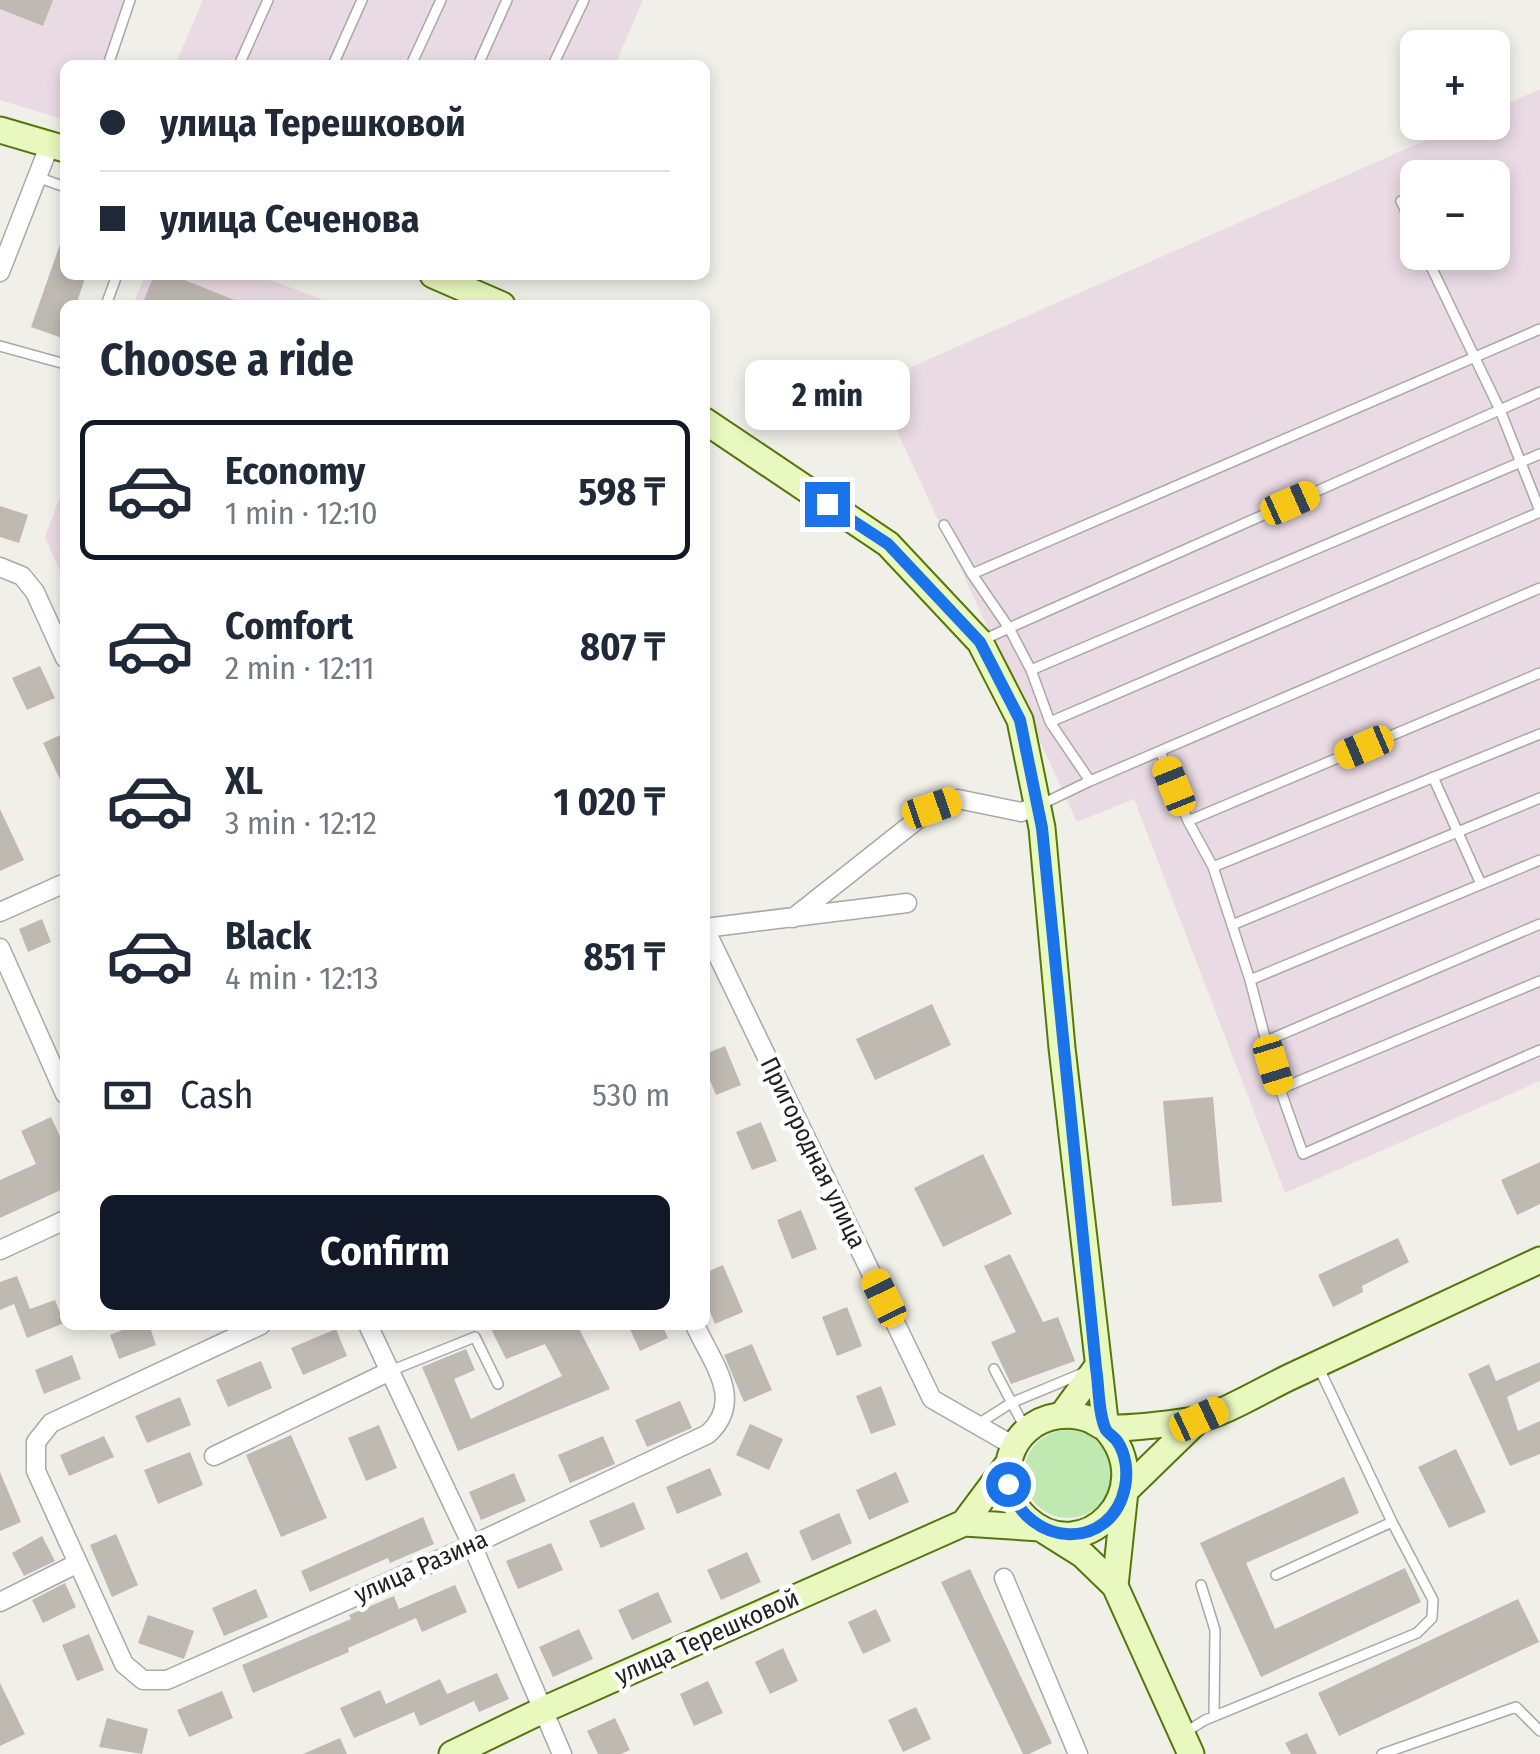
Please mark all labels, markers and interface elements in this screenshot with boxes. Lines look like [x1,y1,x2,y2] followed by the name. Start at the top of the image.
[1400,30,1510,270] map controls
[1400,30,1510,140] button: +
[160,100,466,146] text: улица Терешковой
[1400,160,1510,270] button: −
[160,196,420,242] text: улица Сеченова
[100,333,354,387] text: Choose a ride
[744,359,910,429] callout: 2 min
[792,376,863,414] text: 2 min
[105,445,195,535] icon: car
[225,448,365,494] text: Economy
[579,469,665,515] text: 598 ₸
[1256,477,1324,529] car
[805,482,850,527] route end
[225,494,378,532] text: 1 min · 12:10
[105,600,195,690] icon: car
[225,603,353,649] text: Comfort
[580,624,665,670] text: 807 ₸
[225,649,375,687] text: 2 min · 12:11
[1331,721,1397,773] car
[1149,753,1199,819] car
[105,755,195,845] icon: car
[225,758,263,804] text: XL
[554,779,665,825] text: 1 020 ₸
[899,784,965,832] car
[225,804,377,842] text: 3 min · 12:12
[105,910,195,1000] icon: car
[225,913,311,959] text: Black
[584,934,665,980] text: 851 ₸
[225,959,378,997] text: 4 min · 12:13
[1250,1032,1296,1098] car
[754,1052,872,1254] street label: Пригородная улица
[100,1068,155,1123] icon: cash
[180,1072,254,1118] text: Cash
[592,1076,670,1114] text: 530 m
[100,1195,670,1310] button: Confirm
[857,1264,911,1332] car
[1165,1393,1233,1445] car
[986,1462,1031,1507] route start
[350,1524,492,1610] street label: улица Разина
[610,1583,804,1691] street label: улица Терешковой

